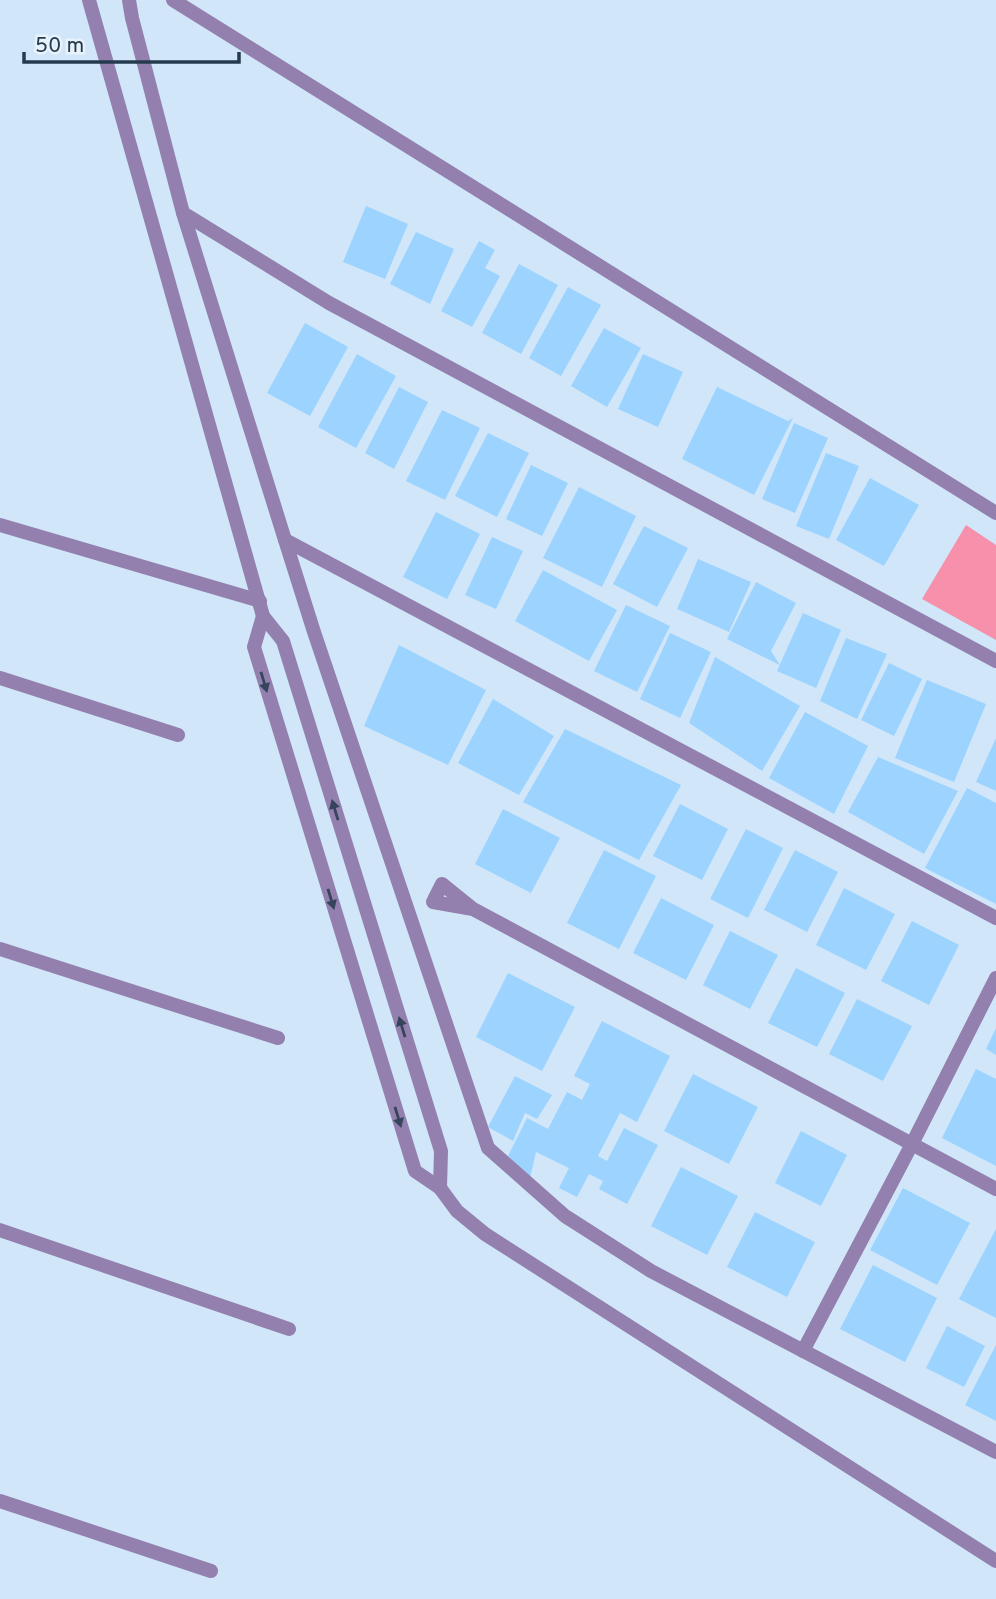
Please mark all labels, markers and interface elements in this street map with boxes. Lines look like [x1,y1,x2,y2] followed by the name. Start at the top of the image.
[24,21,240,65] scale bar
[35,33,84,60] text: 50 m
[260,671,270,692] one-way arrow
[330,799,340,820] one-way arrow
[327,889,337,910] one-way arrow
[397,1016,407,1037] one-way arrow
[393,1106,404,1127] one-way arrow

